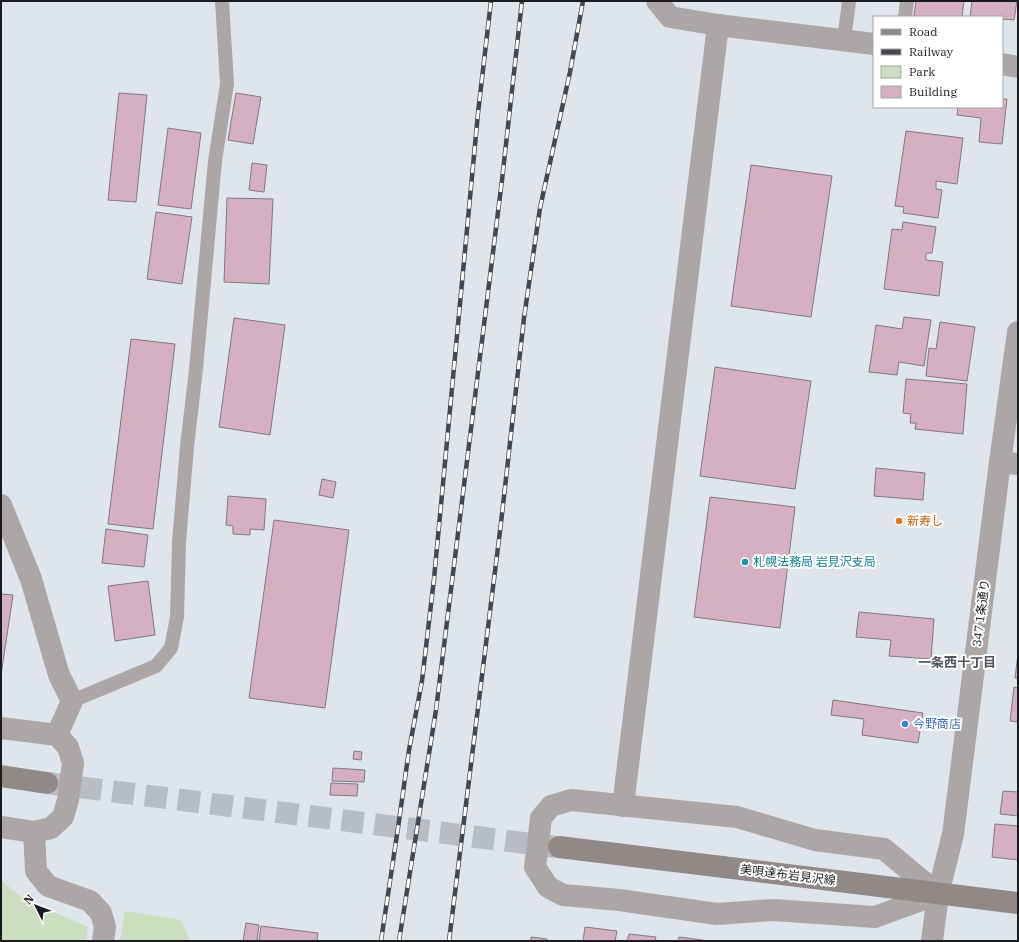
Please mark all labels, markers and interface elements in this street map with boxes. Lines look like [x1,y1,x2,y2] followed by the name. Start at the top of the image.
[873,16,1003,108] legend
[909,24,938,39] text: Road
[909,44,954,59] text: Railway
[909,64,935,79] text: Park
[909,84,957,99] text: Building
[907,513,943,528] place label: 新寿し
[894,516,904,526] marker: 新寿し
[753,554,876,569] place label: 札幌法務局 岩見沢支局
[740,557,750,567] marker: 札幌法務局 岩見沢支局
[969,578,992,647] street label: 347 1条通り
[918,654,996,671] district label: 一条西十丁目
[913,716,961,731] place label: 今野商店
[900,719,910,729] marker: 今野商店
[739,861,837,888] street label: 美唄達布岩見沢線
[16,886,56,926] north arrow
[20,891,37,907] text: N

